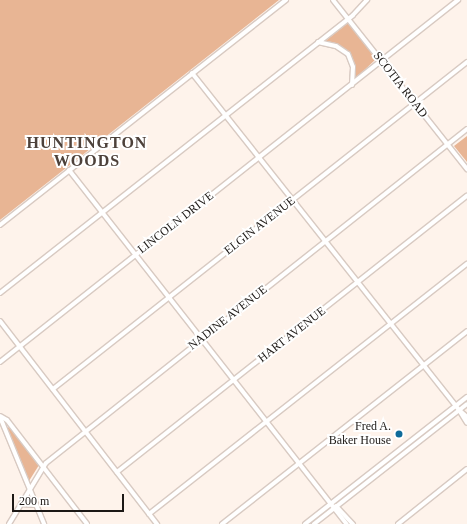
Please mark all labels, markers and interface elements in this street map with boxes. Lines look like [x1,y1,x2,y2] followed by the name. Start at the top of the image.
[370,49,430,121] street label: SCOTIA ROAD
[27,133,147,171] district label: HUNTINGTON WOODS
[135,189,217,257] street label: LINCOLN DRIVE
[221,194,299,258] street label: ELGIN AVENUE
[185,283,271,353] street label: NADINE AVENUE
[255,304,329,366] street label: HART AVENUE
[329,420,391,448] place label: Fred A. Baker House
[394,429,404,439] marker: Fred A. Baker House
[14,486,126,512] scale bar
[19,494,49,508] text: 200 m

